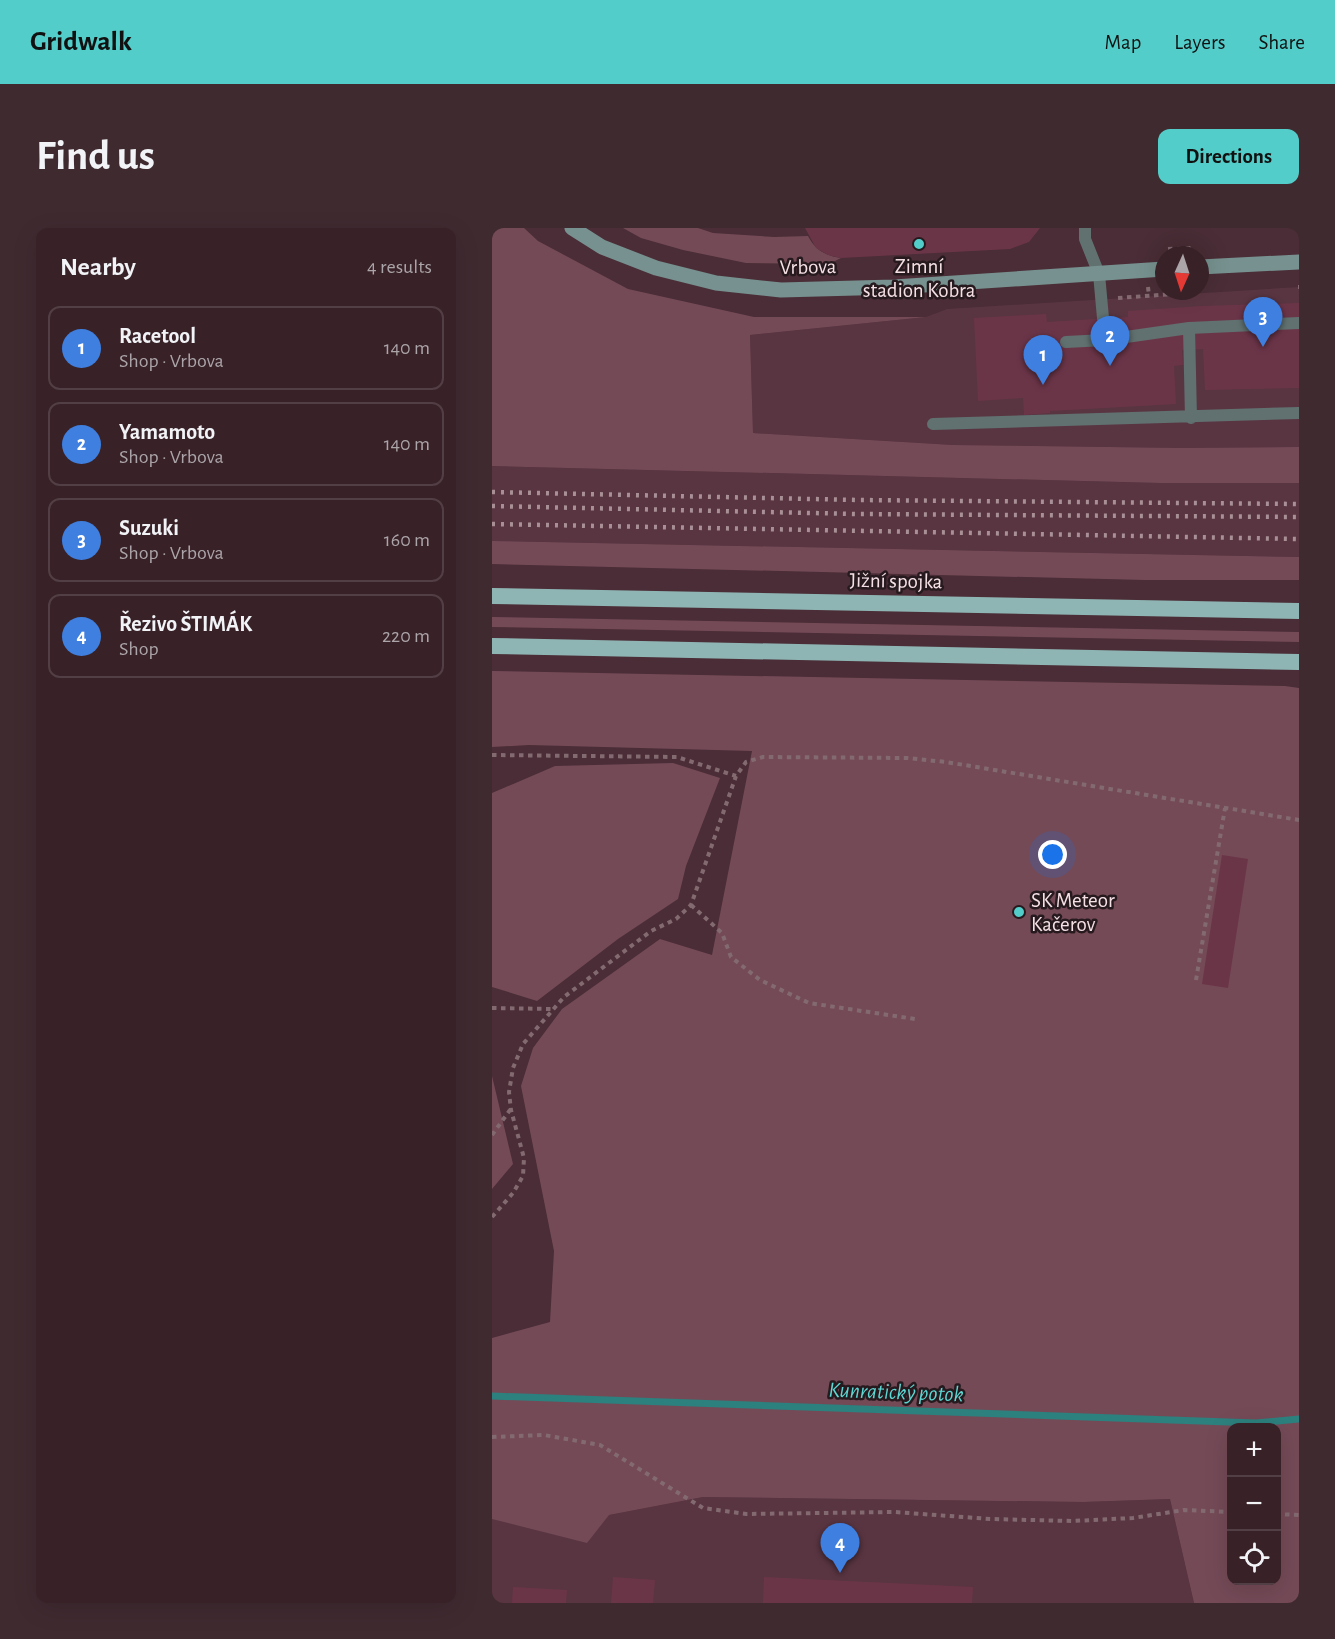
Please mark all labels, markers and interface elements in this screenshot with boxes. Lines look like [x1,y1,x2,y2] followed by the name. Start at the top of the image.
[30,28,132,56] text: Gridwalk
[1105,32,1141,53] text: Map
[1174,32,1225,53] text: Layers
[1258,32,1305,53] text: Share
[1158,129,1299,184] button: Directions
[36,135,155,177] text: Find us
[912,237,926,251] marker: Zimní stadion Kobra
[1155,246,1209,300] north arrow
[60,254,136,280] text: Nearby
[779,256,837,278] street label: Vrbova
[863,256,976,301] place label: Zimní stadion Kobra
[367,257,432,277] text: 4 results
[1244,298,1282,347] pin: 3
[1090,316,1130,366] pin: 2
[119,325,196,347] text: Racetool
[1024,336,1062,385] pin: 1
[78,338,85,358] text: 1
[384,338,430,358] text: 140 m
[119,351,224,371] text: Shop · Vrbova
[119,421,215,443] text: Yamamoto
[77,434,86,454] text: 2
[384,434,430,454] text: 140 m
[119,447,224,467] text: Shop · Vrbova
[119,517,179,539] text: Suzuki
[77,530,86,550] text: 3
[384,530,430,550] text: 160 m
[119,543,224,563] text: Shop · Vrbova
[849,570,943,592] street label: Jižní spojka
[119,613,252,635] text: Řezivo ŠTIMÁK
[76,626,87,646] text: 4
[382,626,430,646] text: 220 m
[119,639,159,659] text: Shop
[1038,840,1067,869] your location
[1031,890,1115,935] place label: SK Meteor Kačerov
[1012,905,1026,919] marker: SK Meteor Kačerov
[828,1379,964,1406] water label: Kunratický potok
[1227,1423,1281,1585] map controls
[1227,1423,1281,1477] button: +
[1227,1477,1281,1531] button: −
[820,1524,860,1573] pin: 4
[1227,1531,1281,1585] button: locate

